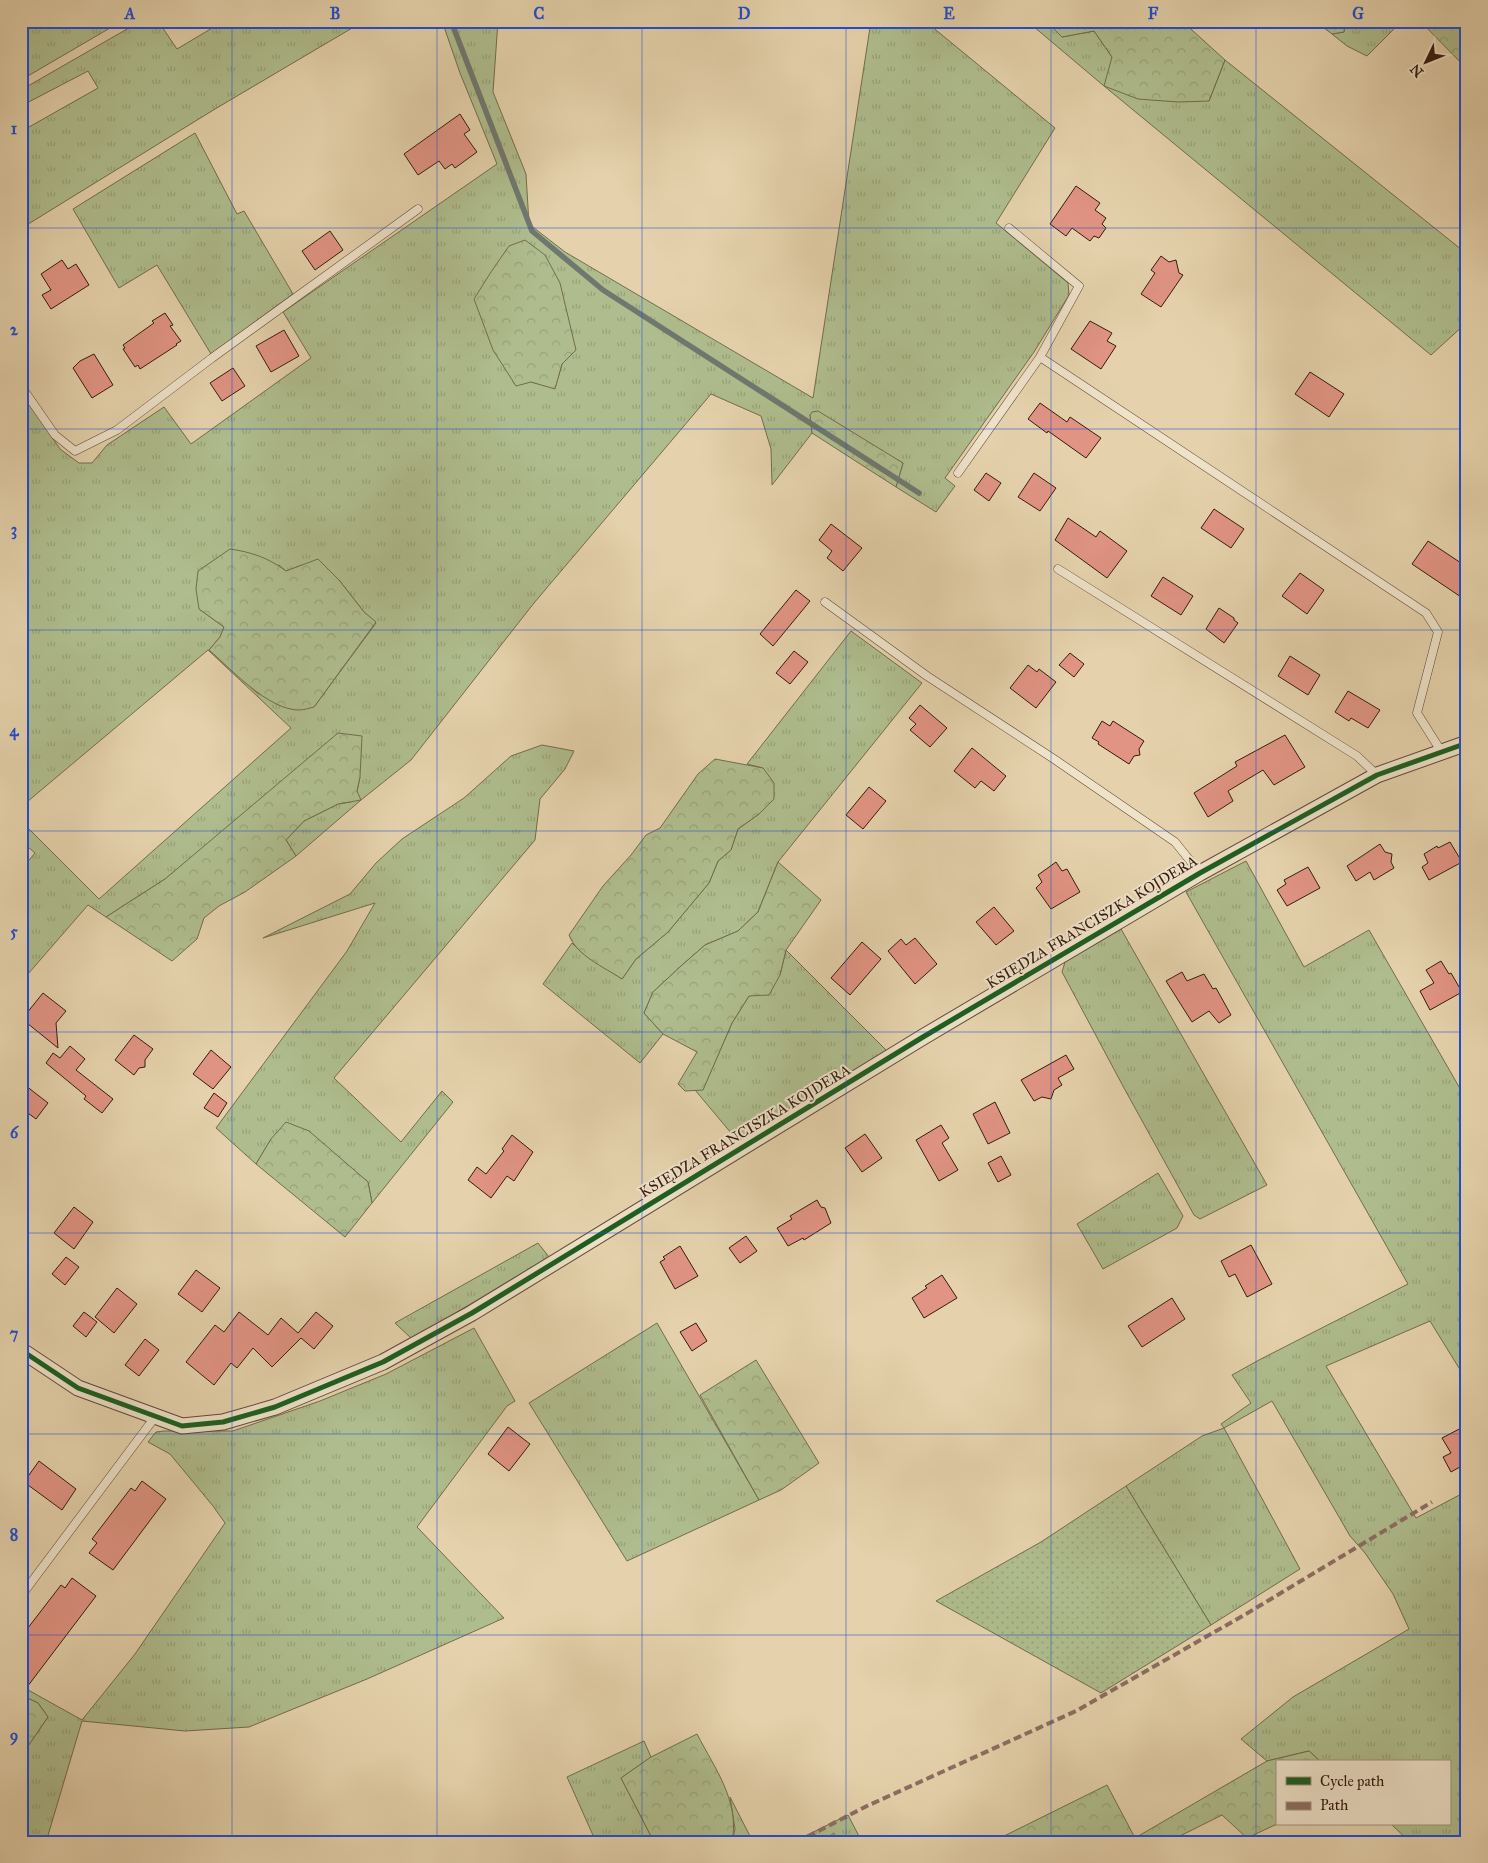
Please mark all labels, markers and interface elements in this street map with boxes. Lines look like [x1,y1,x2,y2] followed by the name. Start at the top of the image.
[124,4,136,23] text: A
[330,4,340,23] text: B
[534,4,545,23] text: C
[738,4,751,23] text: D
[943,4,955,23] text: E
[1148,4,1159,23] text: F
[1352,4,1364,23] text: G
[1400,38,1450,88] north arrow
[1407,60,1427,81] text: N
[11,119,18,138] text: 1
[10,320,19,339] text: 2
[11,520,17,540] text: 3
[10,721,20,741] text: 4
[983,852,1201,993] street label: KSIĘDZA FRANCISZKA KOJDERA
[10,922,18,941] text: 5
[636,1061,854,1202] street label: KSIĘDZA FRANCISZKA KOJDERA
[10,1123,19,1142] text: 6
[10,1324,19,1343] text: 7
[10,1525,18,1544] text: 8
[10,1726,18,1746] text: 9
[1276,1760,1450,1826] legend
[1320,1772,1385,1790] text: Cycle path
[1320,1796,1349,1814] text: Path

